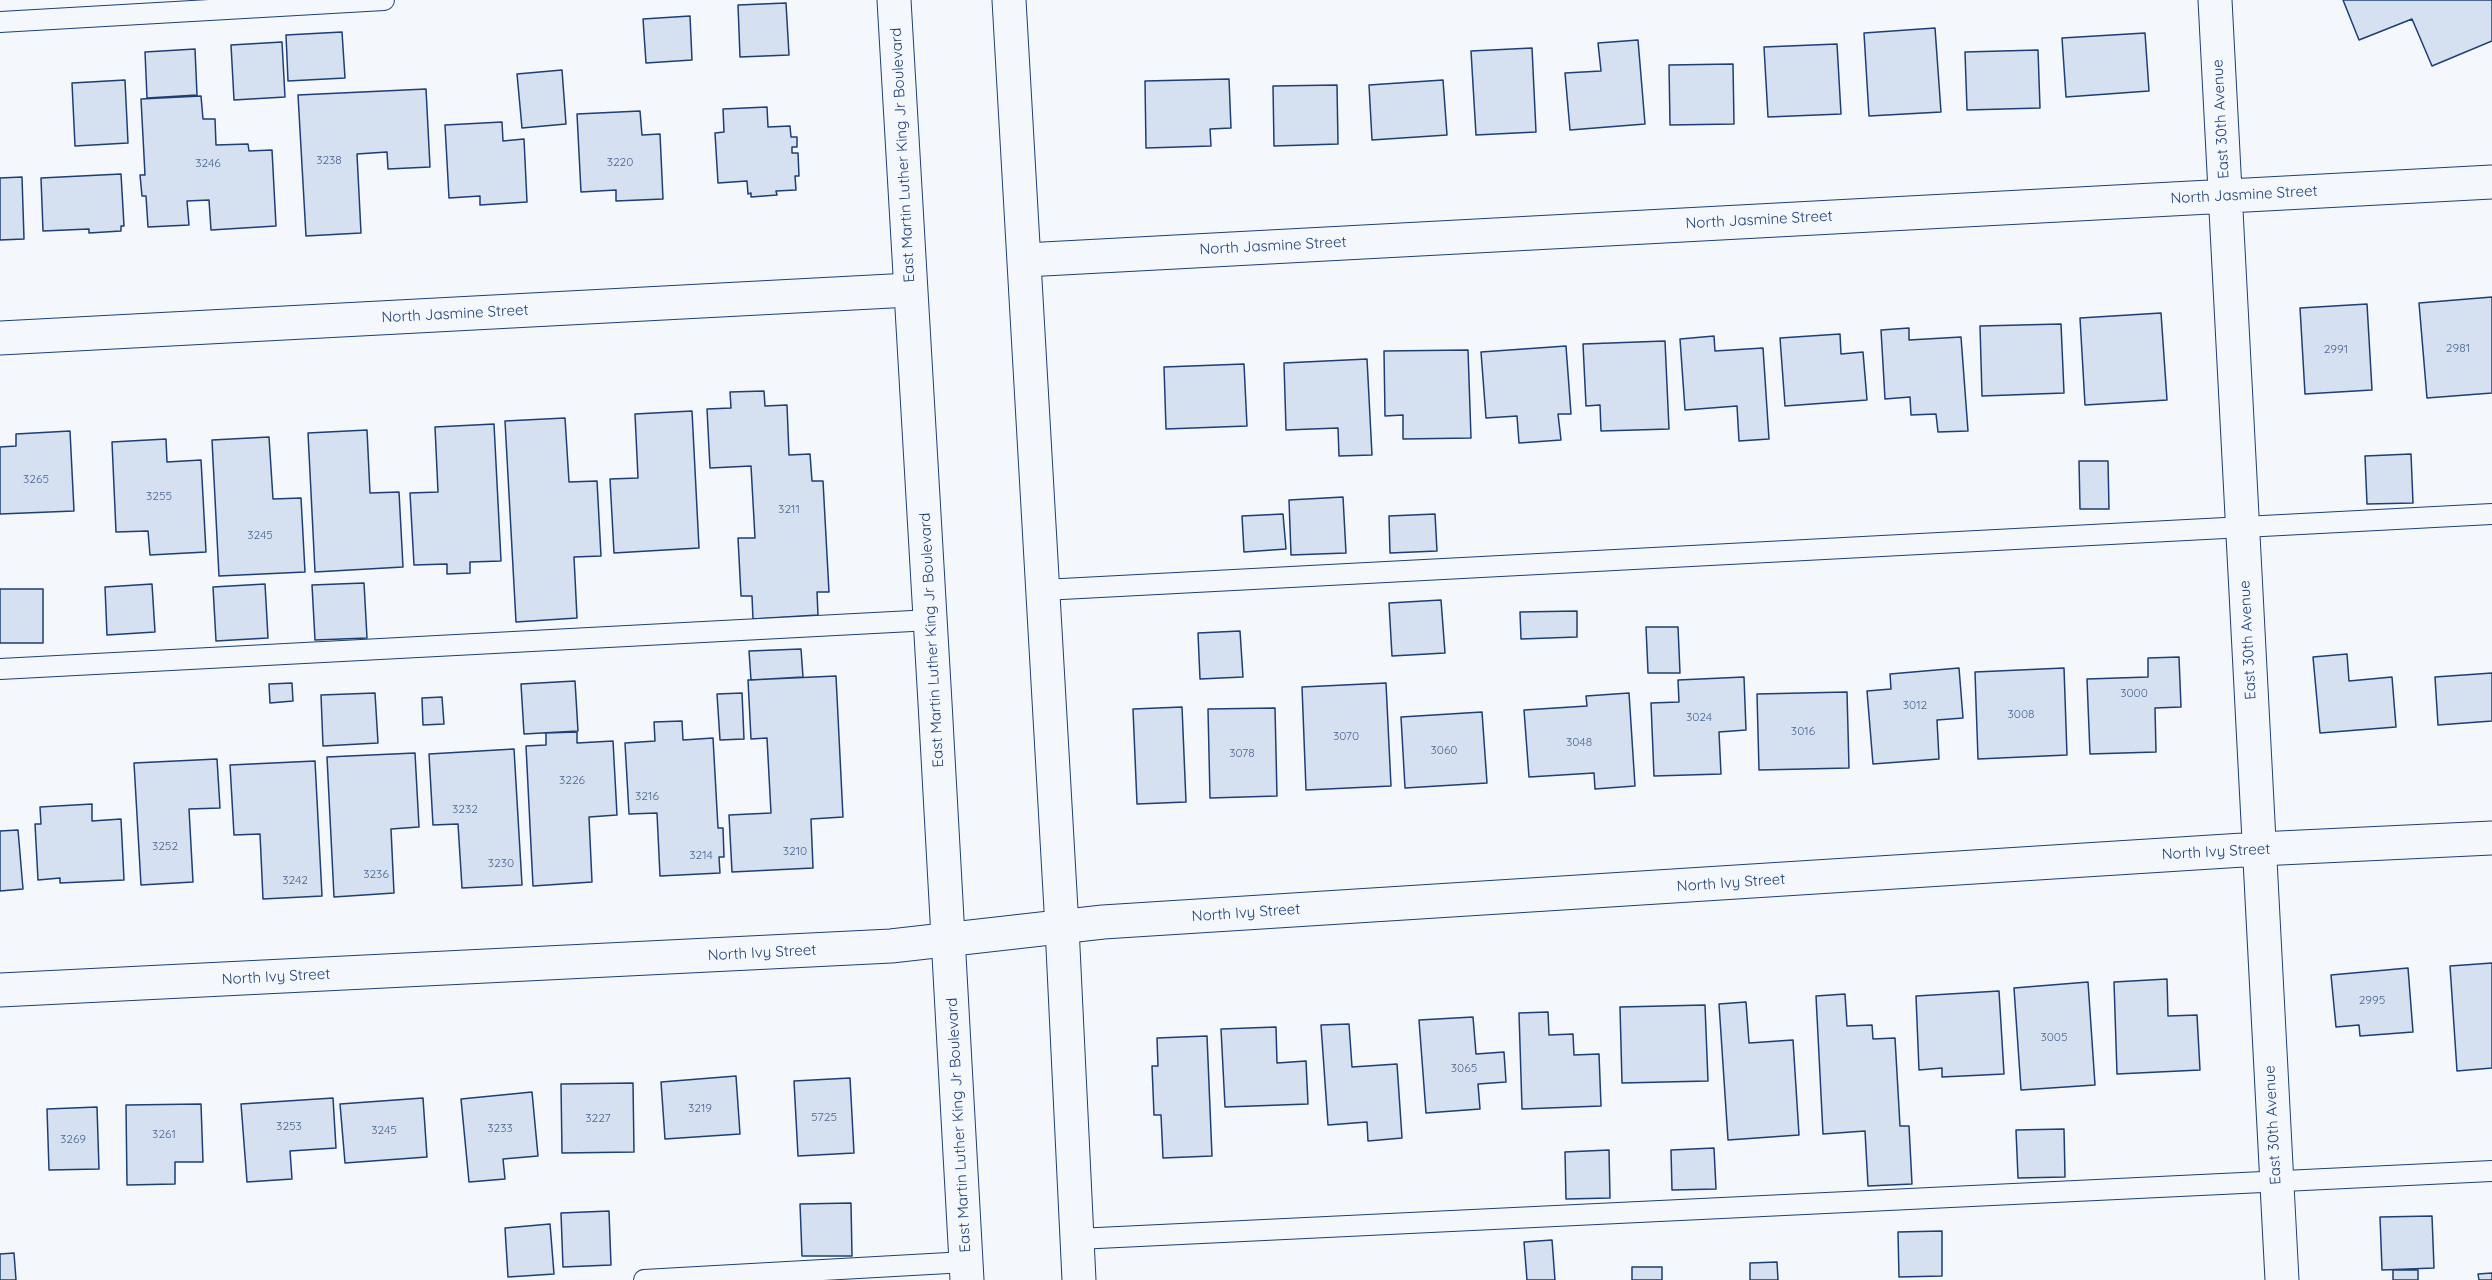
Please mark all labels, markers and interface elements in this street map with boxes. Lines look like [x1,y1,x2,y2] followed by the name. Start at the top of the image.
[887,27,919,283] street label: East Martin Luther King Jr Boulevard
[2209,59,2233,179] street label: East 30th Avenue
[316,153,342,167] house number: 3238
[607,155,633,169] house number: 3220
[195,156,221,170] house number: 3246
[2170,182,2318,208] street label: North Jasmine Street
[1685,207,1833,233] street label: North Jasmine Street
[1199,233,1347,259] street label: North Jasmine Street
[381,301,529,327] street label: North Jasmine Street
[2446,341,2470,355] house number: 2981
[2324,342,2348,356] house number: 2991
[23,472,49,486] house number: 3265
[146,489,172,503] house number: 3255
[778,502,800,516] house number: 3211
[916,512,948,768] street label: East Martin Luther King Jr Boulevard
[247,528,273,542] house number: 3245
[2236,580,2260,700] street label: East 30th Avenue
[2120,686,2148,700] house number: 3000
[1903,698,1927,712] house number: 3012
[2007,707,2035,721] house number: 3008
[1686,710,1712,724] house number: 3024
[1791,724,1815,738] house number: 3016
[1333,729,1359,743] house number: 3070
[1566,735,1592,749] house number: 3048
[1430,743,1458,757] house number: 3060
[1229,746,1255,760] house number: 3078
[559,773,585,787] house number: 3226
[635,789,659,803] house number: 3216
[452,802,478,816] house number: 3232
[152,839,178,853] house number: 3252
[2161,840,2271,864] street label: North Ivy Street
[783,844,807,858] house number: 3210
[689,848,713,862] house number: 3214
[488,856,514,870] house number: 3230
[363,867,389,881] house number: 3236
[1676,870,1786,896] street label: North Ivy Street
[282,873,308,887] house number: 3242
[1191,900,1301,926] street label: North Ivy Street
[707,941,817,965] street label: North Ivy Street
[221,965,331,989] street label: North Ivy Street
[2359,993,2385,1007] house number: 2995
[943,997,975,1253] street label: East Martin Luther King Jr Boulevard
[2040,1030,2068,1044] house number: 3005
[1451,1061,1477,1075] house number: 3065
[2261,1065,2285,1185] street label: East 30th Avenue
[688,1101,712,1115] house number: 3219
[811,1110,837,1124] house number: 5725
[585,1111,611,1125] house number: 3227
[276,1119,302,1133] house number: 3253
[487,1121,513,1135] house number: 3233
[371,1123,397,1137] house number: 3245
[152,1127,176,1141] house number: 3261
[60,1132,86,1146] house number: 3269

